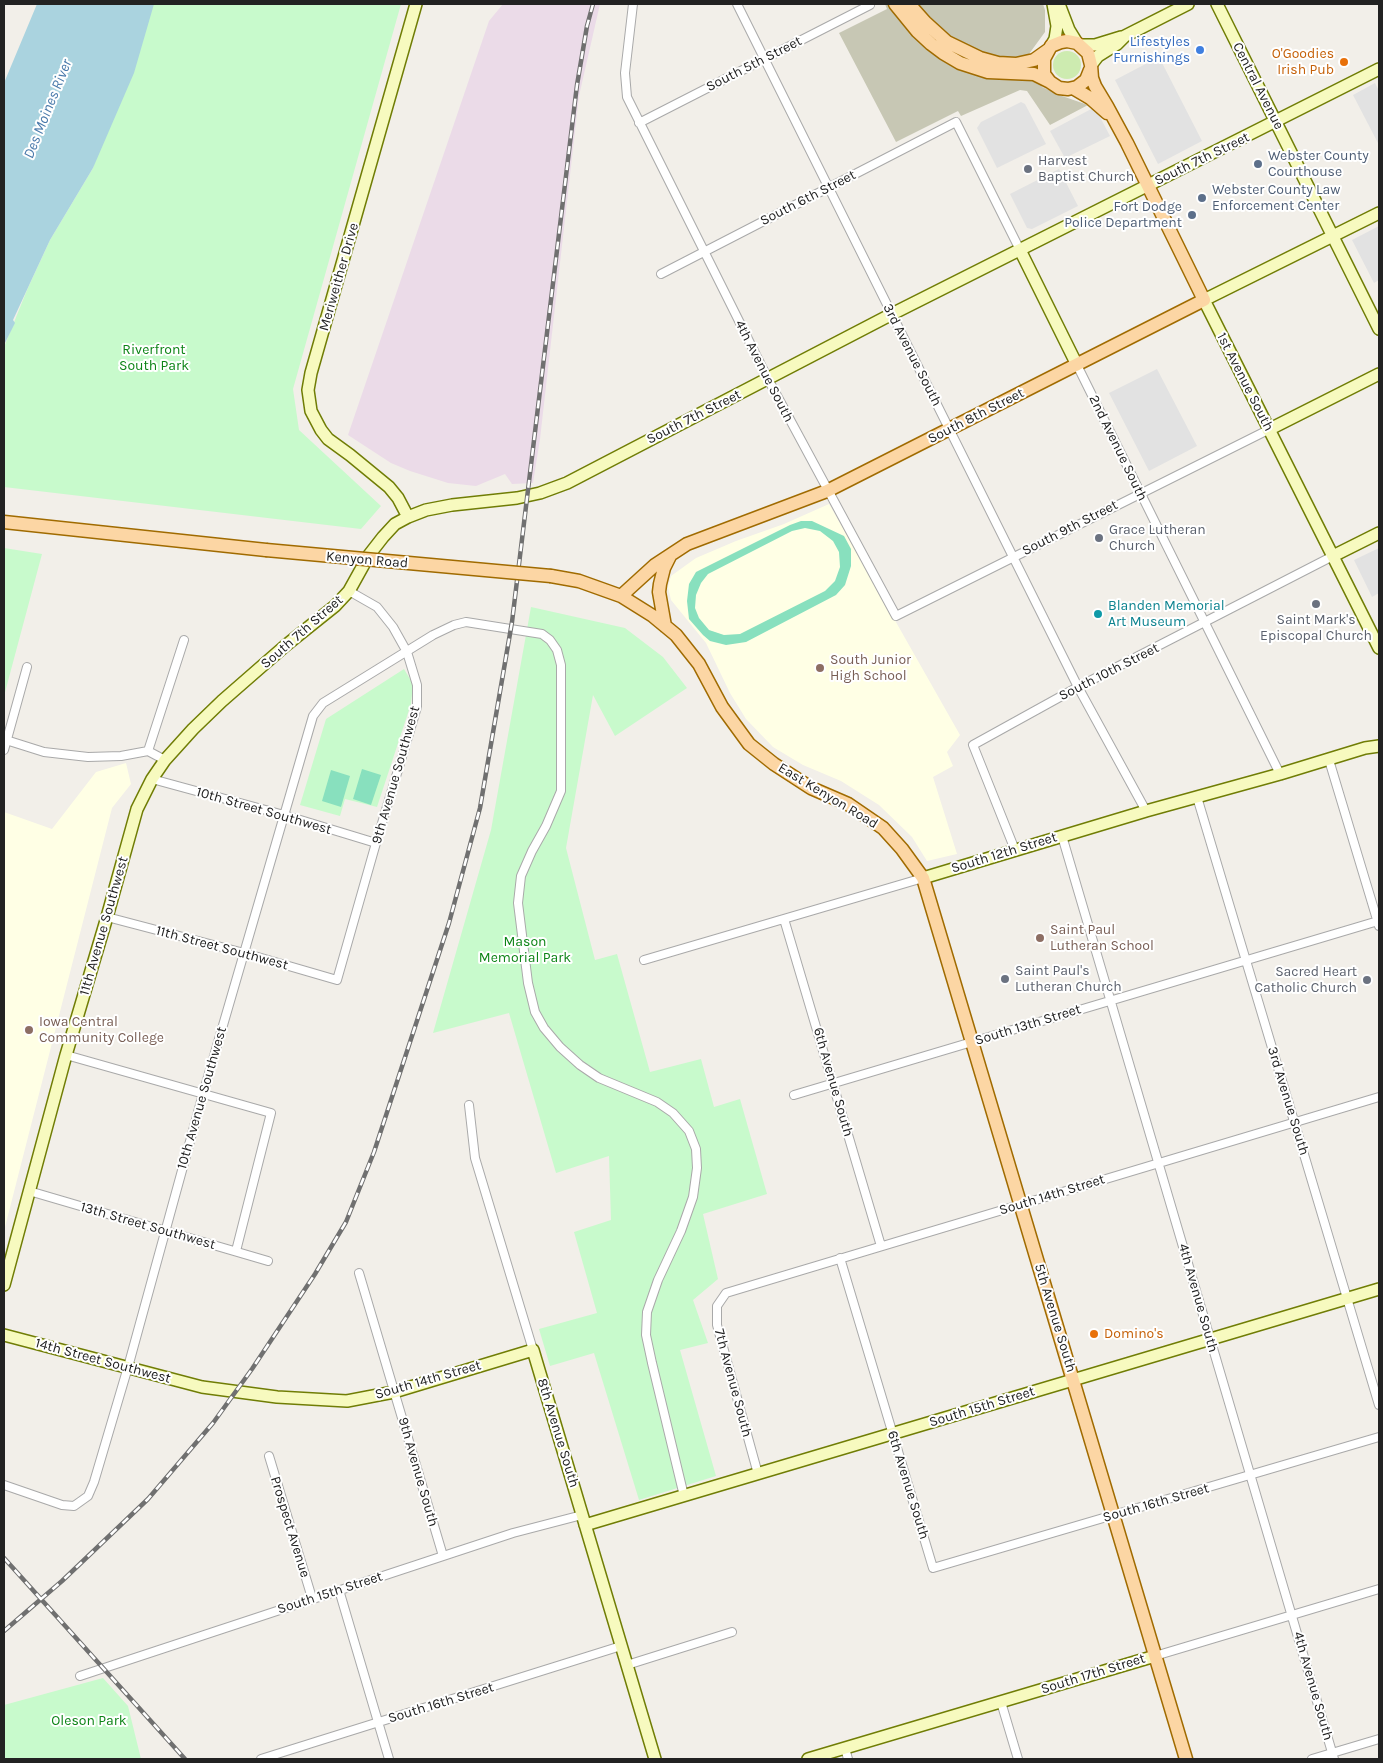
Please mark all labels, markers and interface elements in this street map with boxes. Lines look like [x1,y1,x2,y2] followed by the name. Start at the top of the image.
[703,33,805,95] street label: South 5th Street
[1113,34,1190,66] place label: Lifestyles Furnishings
[1229,40,1287,132] street label: Central Avenue
[1194,44,1206,56] marker: Lifestyles Furnishings
[1272,46,1334,78] place label: O'Goodies Irish Pub
[1338,56,1350,68] marker: O'Goodies Irish Pub
[20,57,76,161] water label: Des Moines River
[1152,129,1252,189] street label: South 7th Street
[1268,148,1369,180] place label: Webster County Courthouse
[1038,153,1134,186] place label: Harvest Baptist Church
[1252,158,1264,170] marker: Webster County Courthouse
[1022,163,1034,175] marker: Harvest Baptist Church
[757,167,859,229] street label: South 6th Street
[1212,182,1340,214] place label: Webster County Law Enforcement Center
[1196,192,1208,204] marker: Webster County Law Enforcement Center
[1064,199,1182,232] place label: Fort Dodge Police Department
[1186,209,1198,221] marker: Fort Dodge Police Department
[316,221,362,333] street label: Meriweither Drive
[879,301,945,409] street label: 3rd Avenue South
[731,317,797,425] street label: 4th Avenue South
[1213,330,1277,434] street label: 1st Avenue South
[119,342,189,374] park label: Riverfront South Park
[925,385,1027,447] street label: South 8th Street
[644,386,744,448] street label: South 7th Street
[1085,392,1151,504] street label: 2nd Avenue South
[1019,497,1121,559] street label: South 9th Street
[1109,522,1206,554] place label: Grace Lutheran Church
[1093,532,1105,544] marker: Grace Lutheran Church
[325,548,409,572] street label: Kenyon Road
[257,592,347,672] street label: South 7th Street
[1108,598,1225,630] place label: Blanden Memorial Art Museum
[1310,598,1322,610] marker: Saint Mark's Episcopal Church
[1092,608,1104,620] marker: Blanden Memorial Art Museum
[1260,612,1372,644] place label: Saint Mark's Episcopal Church
[1056,640,1162,704] street label: South 10th Street
[830,652,911,684] place label: South Junior High School
[814,662,826,674] marker: South Junior High School
[368,704,424,846] street label: 9th Avenue Southwest
[775,759,881,833] street label: East Kenyon Road
[194,784,334,838] street label: 10th Street Southwest
[949,829,1059,877] street label: South 12th Street
[76,854,132,998] street label: 11th Avenue Southwest
[154,922,290,974] street label: 11th Street Southwest
[1050,922,1154,954] place label: Saint Paul Lutheran School
[1034,932,1046,944] marker: Saint Paul Lutheran School
[479,934,571,966] park label: Mason Memorial Park
[1015,963,1122,996] place label: Saint Paul's Lutheran Church
[1254,964,1357,996] place label: Sacred Heart Catholic Church
[999,973,1011,985] marker: Saint Paul's Lutheran Church
[1361,974,1373,986] marker: Sacred Heart Catholic Church
[973,1001,1083,1049] street label: South 13th Street
[39,1014,164,1046] place label: Iowa Central Community College
[23,1024,35,1036] marker: Iowa Central Community College
[174,1025,230,1171] street label: 10th Avenue Southwest
[809,1025,857,1139] street label: 6th Avenue South
[1263,1045,1313,1157] street label: 3rd Avenue South
[997,1171,1107,1219] street label: South 14th Street
[78,1199,218,1253] street label: 13th Street Southwest
[1174,1242,1222,1354] street label: 4th Avenue South
[1031,1262,1079,1374] street label: 5th Avenue South
[1104,1326,1164,1342] place label: Domino's
[710,1327,756,1439] street label: 7th Avenue South
[1088,1328,1100,1340] marker: Domino's
[33,1335,173,1387] street label: 14th Street Southwest
[373,1357,483,1403] street label: South 14th Street
[533,1376,583,1490] street label: 8th Avenue South
[927,1383,1037,1431] street label: South 15th Street
[394,1415,442,1529] street label: 9th Avenue South
[883,1429,933,1541] street label: 6th Avenue South
[267,1474,313,1580] street label: Prospect Avenue
[1101,1480,1211,1526] street label: South 16th Street
[275,1568,385,1618] street label: South 15th Street
[1289,1630,1337,1742] street label: 4th Avenue South
[1039,1650,1147,1698] street label: South 17th Street
[386,1679,496,1727] street label: South 16th Street
[51,1713,127,1729] park label: Oleson Park

